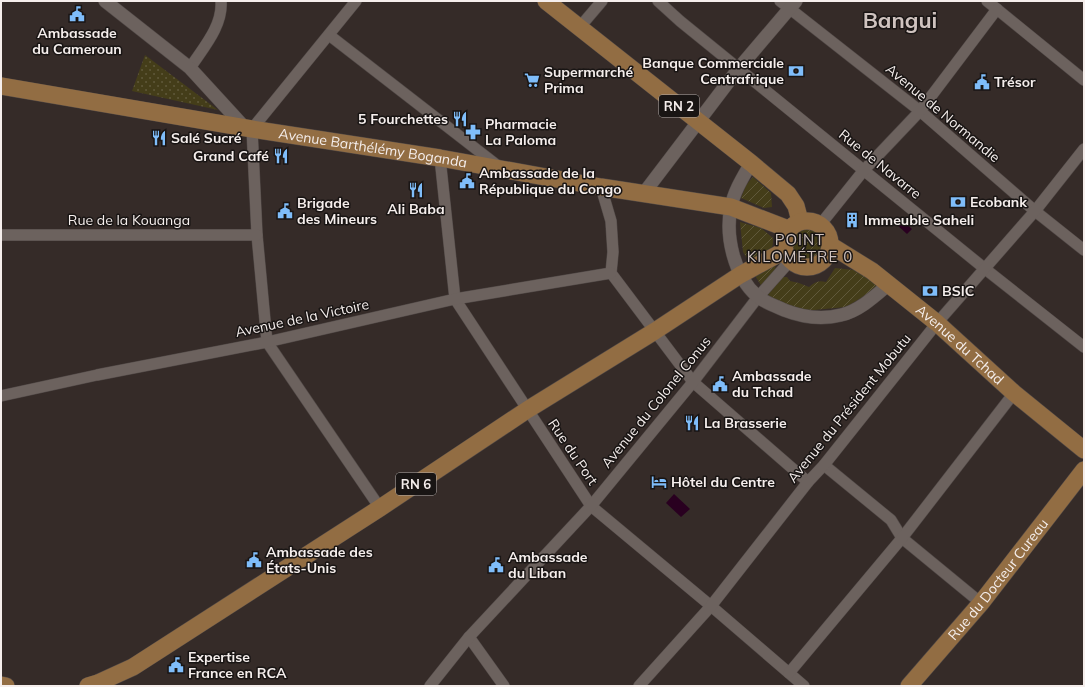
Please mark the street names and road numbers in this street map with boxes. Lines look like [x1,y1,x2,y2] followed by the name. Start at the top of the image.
[882,60,1004,166] street label: Avenue de Normandie
[659,95,699,117] road number: RN 2
[277,124,468,172] street label: Avenue Barthélémy Boganda
[835,125,925,203] street label: Rue de Navarre
[68,211,190,229] street label: Rue de la Kouanga
[233,295,371,341] street label: Avenue de la Victoire
[912,301,1008,388] street label: Avenue du Tchad
[783,330,915,486] street label: Avenue du Président Mobutu
[597,333,715,471] street label: Avenue du Colonel Conus
[544,415,602,489] street label: Rue du Port
[396,473,436,495] road number: RN 6
[944,515,1052,644] street label: Rue du Docteur Cureau

